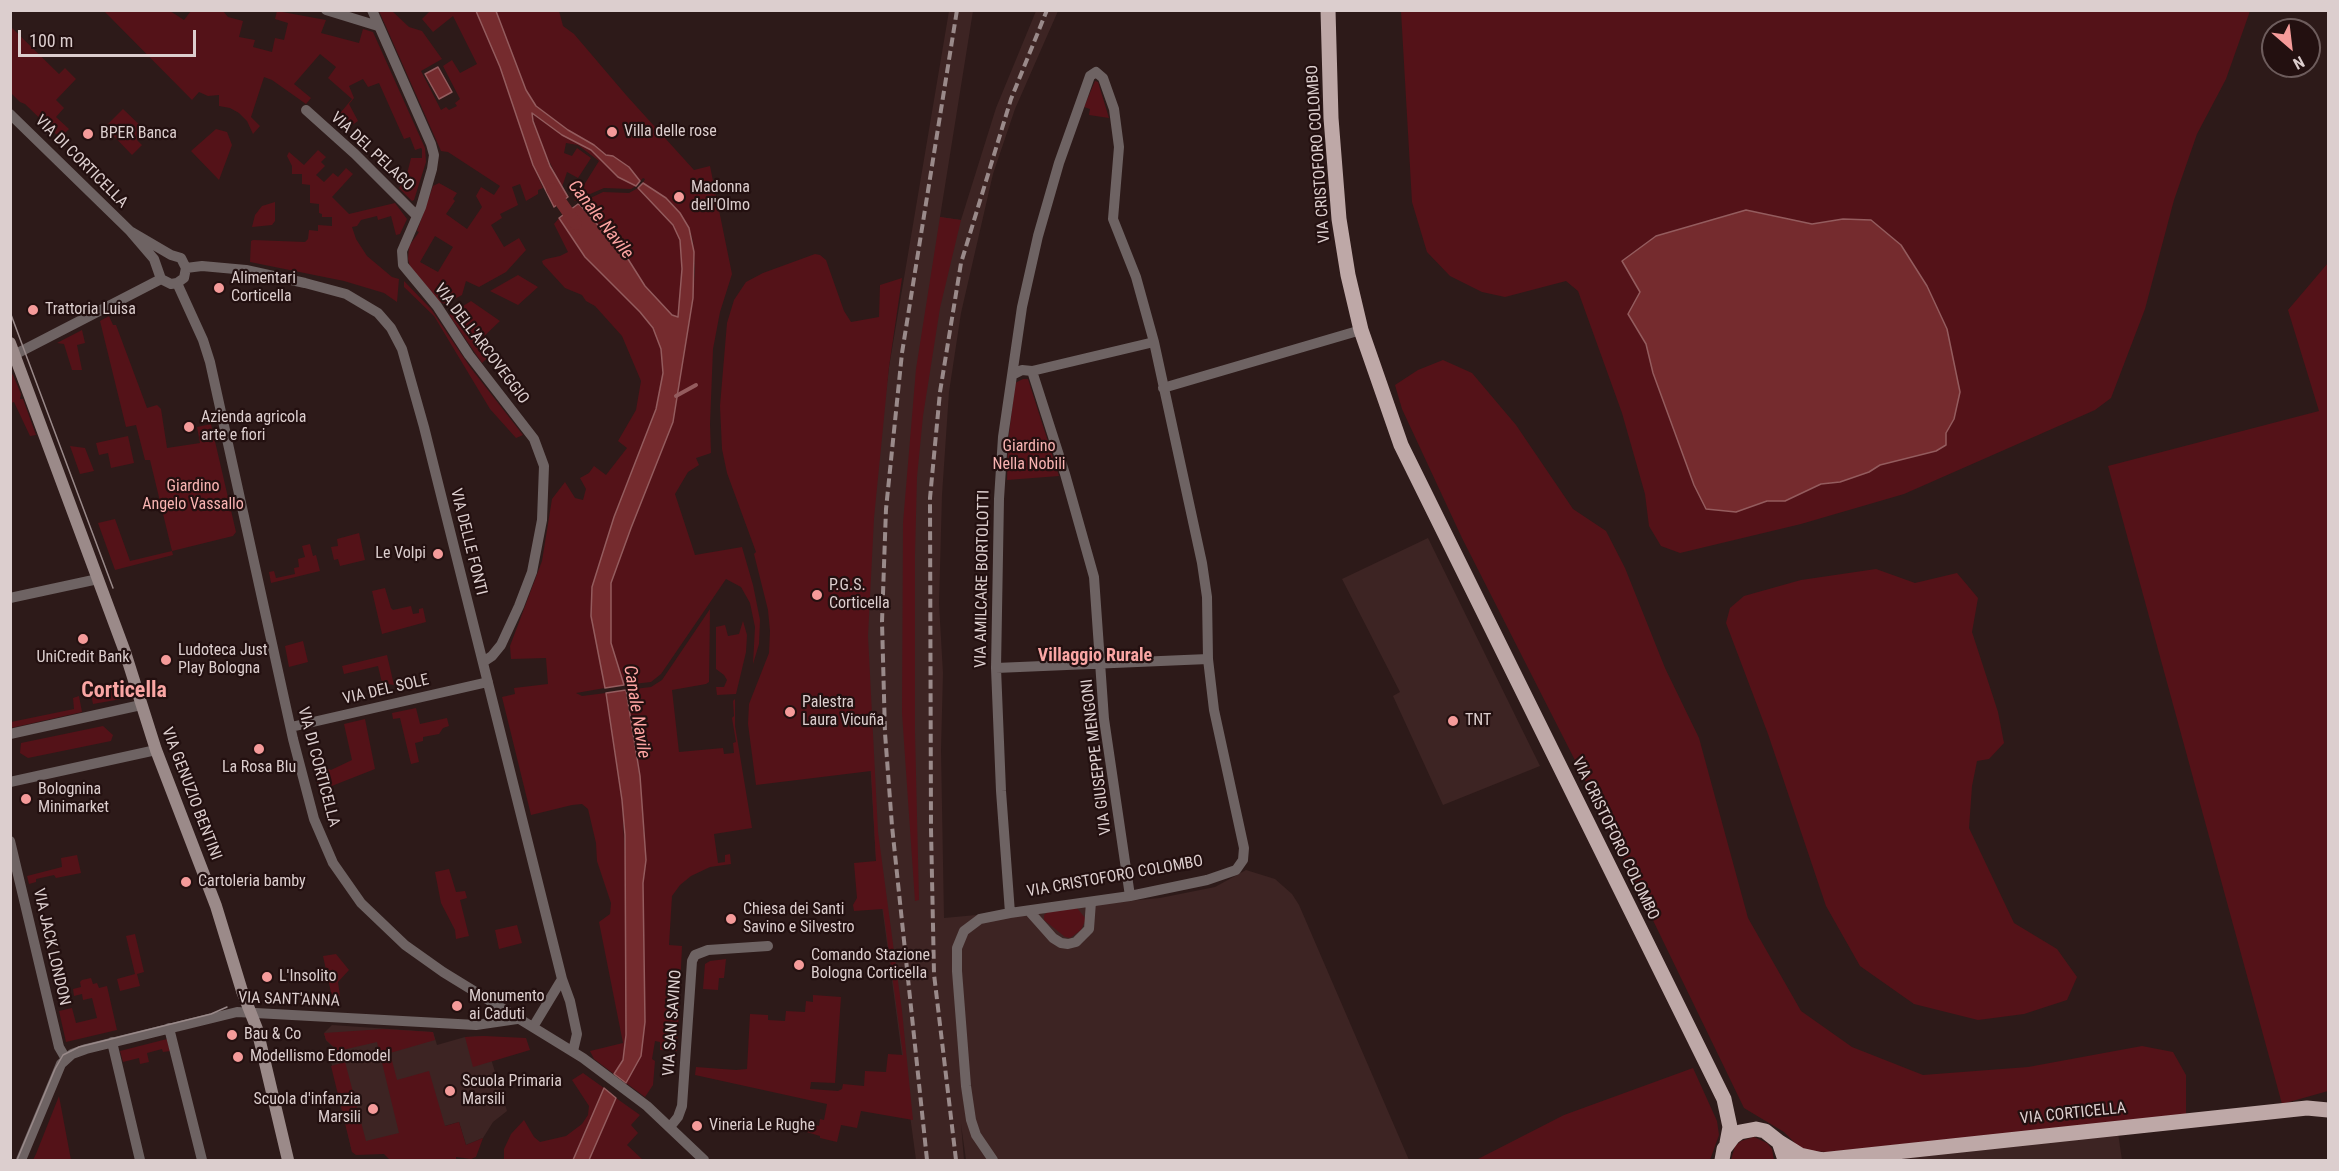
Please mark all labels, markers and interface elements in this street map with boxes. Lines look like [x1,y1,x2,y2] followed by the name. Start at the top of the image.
[21,18,200,56] scale bar
[2261,18,2321,78] north arrow
[29,30,73,51] text: 100 m
[2290,52,2308,73] text: N
[1303,64,1335,244] street label: VIA CRISTOFORO COLOMBO
[326,108,418,196] street label: VIA DEL PELAGO
[31,112,131,212] street label: VIA DI CORTICELLA
[624,122,717,142] place label: Villa delle rose
[100,124,177,144] place label: BPER Banca
[605,125,619,139] marker: Villa delle rose
[81,127,95,141] marker: BPER Banca
[563,176,637,264] water label: Canale Navile
[691,178,750,216] place label: Madonna dell'Olmo
[672,190,686,204] marker: Madonna dell'Olmo
[231,269,296,307] place label: Alimentari Corticella
[429,280,533,408] street label: VIA DELL'ARCOVEGGIO
[212,281,226,295] marker: Alimentari Corticella
[45,300,136,320] place label: Trattoria Luisa
[26,303,40,317] marker: Trattoria Luisa
[201,408,306,446] place label: Azienda agricola arte e fiori
[182,420,196,434] marker: Azienda agricola arte e fiori
[993,437,1065,475] park label: Giardino Nella Nobili
[142,477,244,515] park label: Giardino Angelo Vassallo
[445,487,491,597] street label: VIA DELLE FONTI
[972,490,994,668] street label: VIA AMILCARE BORTOLOTTI
[375,544,426,564] place label: Le Volpi
[431,547,445,561] marker: Le Volpi
[829,576,890,614] place label: P.G.S. Corticella
[810,588,824,602] marker: P.G.S. Corticella
[76,632,90,646] marker: UniCredit Bank
[178,641,267,679] place label: Ludoteca Just Play Bologna
[1038,645,1152,667] district label: Villaggio Rurale
[36,648,130,668] place label: UniCredit Bank
[159,653,173,667] marker: Ludoteca Just Play Bologna
[618,664,654,760] water label: Canale Navile
[341,671,431,709] street label: VIA DEL SOLE
[81,678,167,704] district label: Corticella
[1078,678,1116,836] street label: VIA GIUSEPPE MENGONI
[802,693,884,731] place label: Palestra Laura Vicuña
[293,705,343,829] street label: VIA DI CORTICELLA
[783,705,797,719] marker: Palestra Laura Vicuña
[1465,711,1491,731] place label: TNT
[1446,714,1460,728] marker: TNT
[157,725,225,863] street label: VIA GENUZIO BENTINI
[252,742,266,756] marker: La Rosa Blu
[1567,755,1663,923] street label: VIA CRISTOFORO COLOMBO
[222,758,296,778] place label: La Rosa Blu
[38,780,109,818] place label: Bolognina Minimarket
[19,792,33,806] marker: Bolognina Minimarket
[1025,852,1205,902] street label: VIA CRISTOFORO COLOMBO
[198,872,306,892] place label: Cartoleria bamby
[179,875,193,889] marker: Cartoleria bamby
[28,887,74,1007] street label: VIA JACK LONDON
[743,900,855,938] place label: Chiesa dei Santi Savino e Silvestro
[724,912,738,926] marker: Chiesa dei Santi Savino e Silvestro
[811,946,930,984] place label: Comando Stazione Bologna Corticella
[792,958,806,972] marker: Comando Stazione Bologna Corticella
[279,967,336,987] place label: L'Insolito
[660,969,686,1077] street label: VIA SAN SAVINO
[260,970,274,984] marker: L'Insolito
[469,987,545,1025] place label: Monumento ai Caduti
[238,989,340,1011] street label: VIA SANT'ANNA
[450,999,464,1013] marker: Monumento ai Caduti
[244,1025,301,1045] place label: Bau & Co
[225,1028,239,1042] marker: Bau & Co
[250,1047,391,1067] place label: Modellismo Edomodel
[231,1050,245,1064] marker: Modellismo Edomodel
[462,1072,562,1110] place label: Scuola Primaria Marsili
[443,1084,457,1098] marker: Scuola Primaria Marsili
[254,1090,361,1128] place label: Scuola d'infanzia Marsili
[2019,1099,2127,1129] street label: VIA CORTICELLA
[366,1102,380,1116] marker: Scuola d'infanzia Marsili
[709,1116,815,1136] place label: Vineria Le Rughe
[690,1119,704,1133] marker: Vineria Le Rughe

